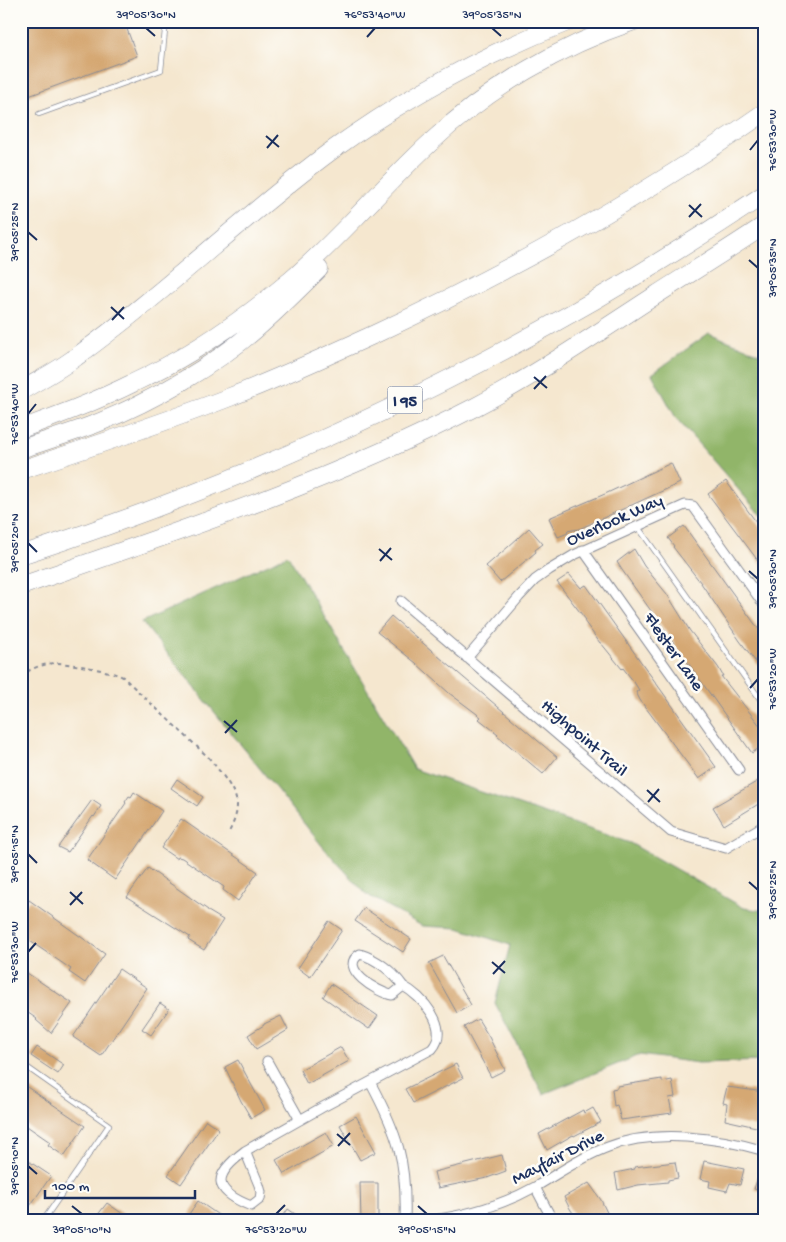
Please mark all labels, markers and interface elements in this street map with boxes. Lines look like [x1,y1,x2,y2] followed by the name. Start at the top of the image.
[115,9,176,23] text: 39°05'30"N
[344,9,405,23] text: 76°53'40"W
[461,9,522,23] text: 39°05'35"N
[767,109,781,172] text: 76°53'30"W
[9,202,23,262] text: 39°05'25"N
[767,238,781,299] text: 39°05'35"N
[9,384,23,445] text: 76°53'40"W
[388,386,422,414] road number: I 95
[563,491,667,552] street label: Overlook Way
[9,513,23,574] text: 39°05'20"N
[767,549,781,610] text: 39°05'30"N
[638,608,708,696] street label: Flester Lane
[767,648,781,711] text: 76°53'20"W
[536,696,631,782] street label: Highpoint Trail
[9,825,23,884] text: 39°05'15"N
[767,860,781,920] text: 39°05'25"N
[9,921,23,984] text: 76°53'30"W
[509,1126,608,1190] street label: Mayfair Drive
[9,1137,23,1196] text: 39°05'10"N
[45,1167,195,1199] scale bar
[51,1178,90,1196] text: 100 m
[52,1224,111,1238] text: 39°05'10"N
[244,1224,307,1238] text: 76°53'20"W
[397,1224,456,1238] text: 39°05'15"N

